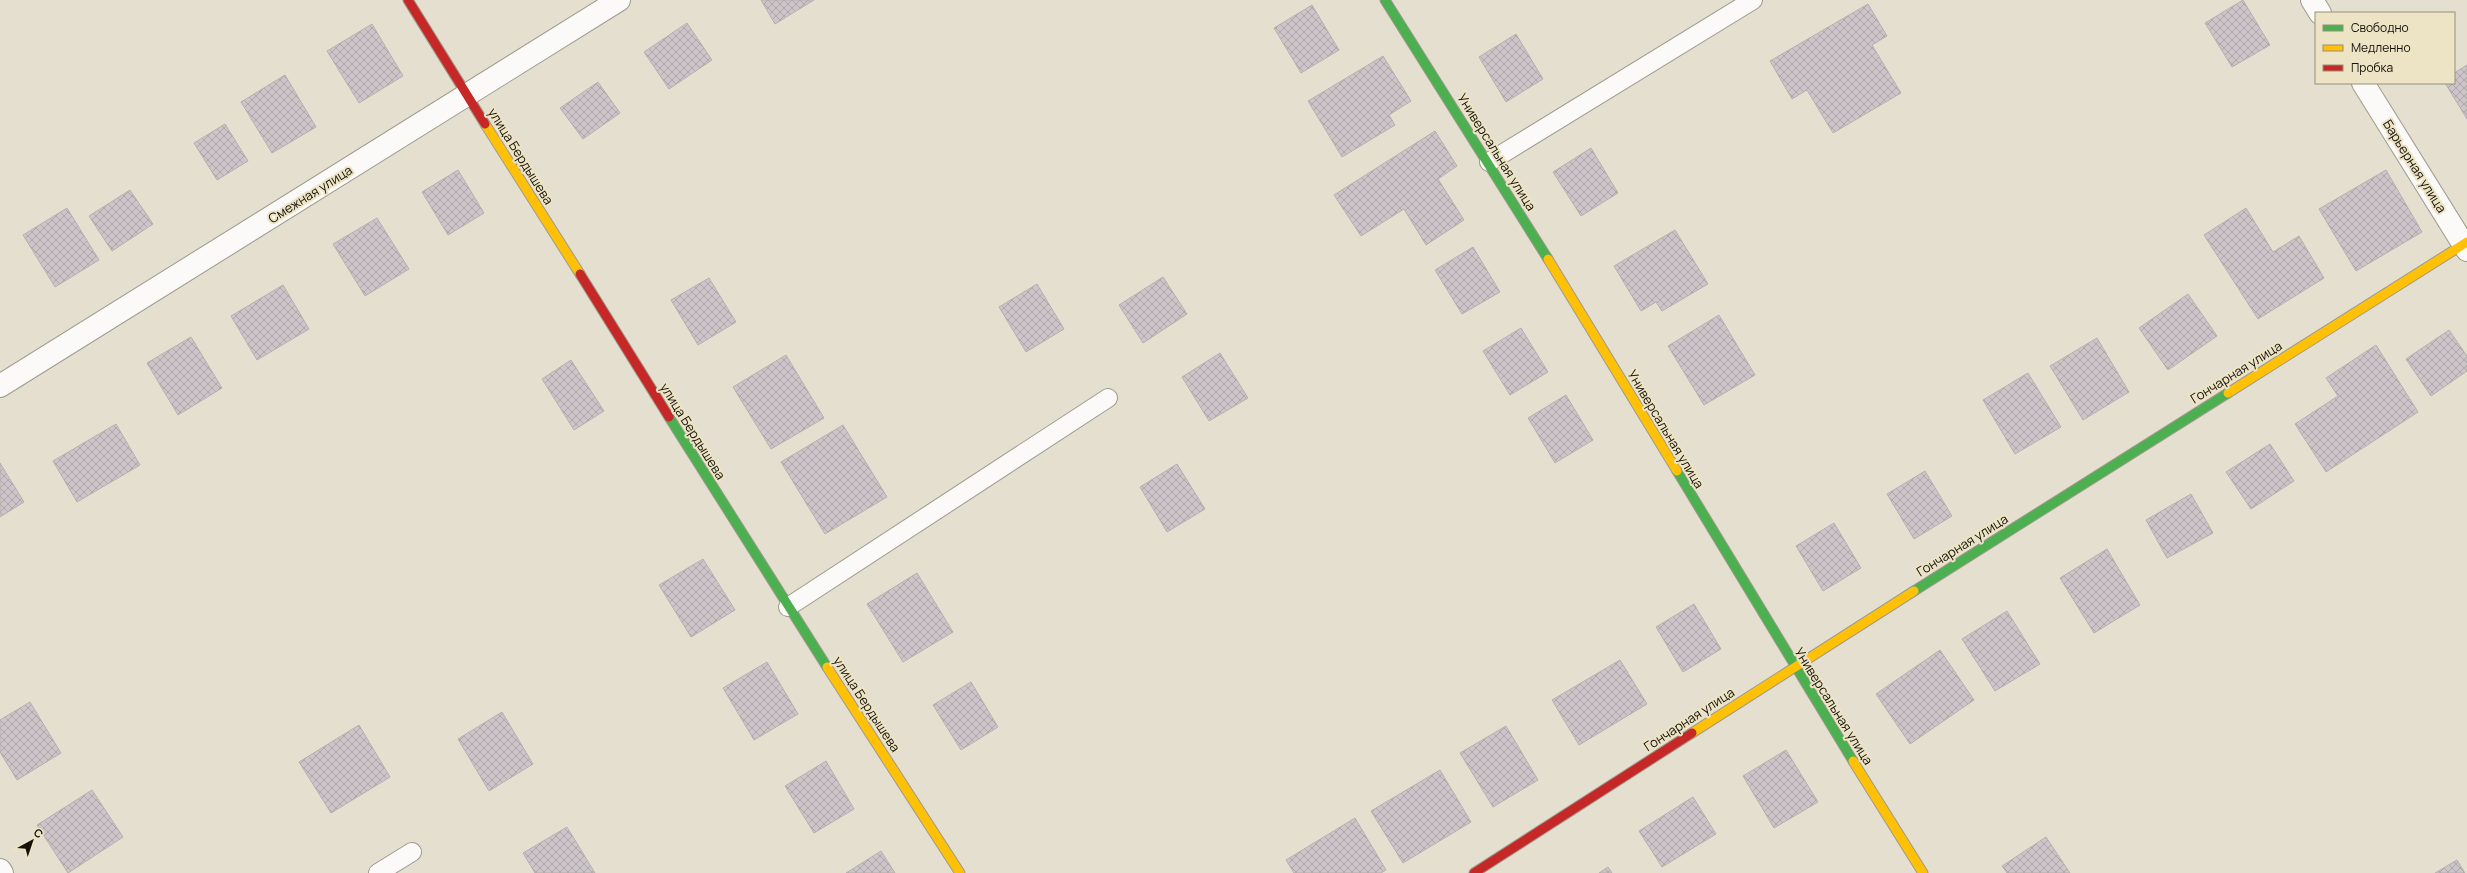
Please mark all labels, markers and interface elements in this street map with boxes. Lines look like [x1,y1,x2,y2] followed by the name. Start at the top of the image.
[2315,12,2455,84] legend
[2351,19,2409,36] text: Свободно
[2351,39,2411,56] text: Медленно
[2351,59,2393,76] text: Пробка
[1454,90,1540,214] street label: Универсальная улица
[484,104,558,208] street label: улица Бердышева
[2379,116,2451,216] street label: Барьерная улица
[264,161,356,227] street label: Смежная улица
[2187,337,2285,407] street label: Гончарная улица
[1623,366,1709,492] street label: Универсальная улица
[656,379,730,483] street label: улица Бердышева
[1913,510,2011,580] street label: Гончарная улица
[1791,644,1877,768] street label: Универсальная улица
[829,653,905,755] street label: улица Бердышева
[1640,683,1738,755] street label: Гончарная улица
[12,821,52,861] north arrow
[31,825,47,841] text: С

